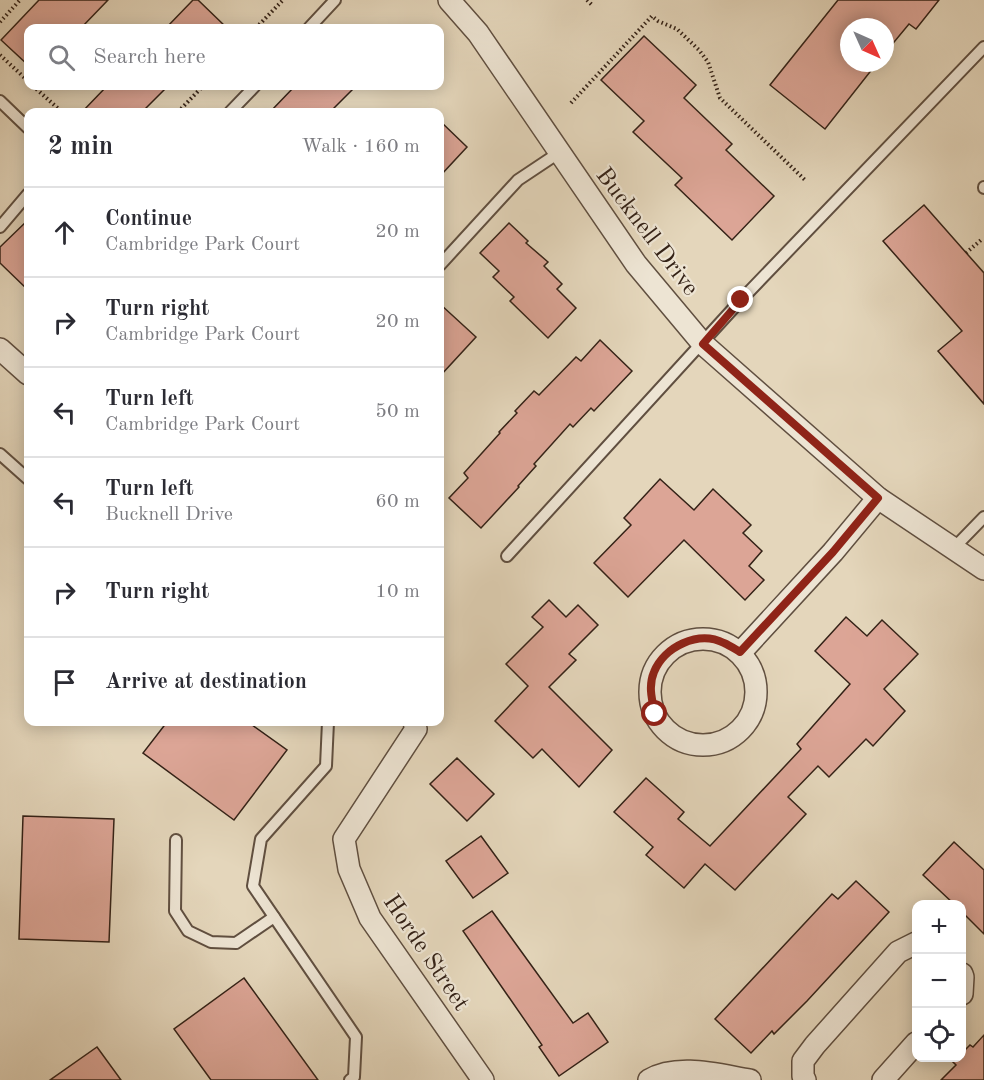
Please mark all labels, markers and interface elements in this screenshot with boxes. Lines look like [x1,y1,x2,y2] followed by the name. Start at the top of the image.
[840,18,894,72] north arrow
[24,24,444,90] search box
[45,41,78,74] icon: search
[93,46,206,68] text: Search here
[48,134,113,160] text: 2 min
[301,137,420,157] text: Walk · 160 m
[591,164,702,301] street label: Bucknell Drive
[105,208,192,230] text: Continue
[48,216,81,249] icon: ahead
[375,222,420,242] text: 20 m
[105,235,300,255] text: Cambridge Park Court
[727,286,753,312] route end
[105,298,209,320] text: Turn right
[48,306,81,339] icon: right
[375,312,420,332] text: 20 m
[105,325,300,345] text: Cambridge Park Court
[105,388,194,410] text: Turn left
[48,396,81,429] icon: left
[375,402,420,422] text: 50 m
[105,415,300,435] text: Cambridge Park Court
[105,478,194,500] text: Turn left
[48,486,81,519] icon: left
[375,492,420,512] text: 60 m
[105,505,233,525] text: Bucknell Drive
[48,576,81,609] icon: right
[105,581,209,603] text: Turn right
[375,582,420,602] text: 10 m
[48,666,81,699] icon: arrive
[105,671,307,693] text: Arrive at destination
[641,700,667,726] route start
[378,891,473,1016] street label: Horde Street
[912,900,966,1062] map controls
[912,900,966,954] button: +
[912,954,966,1008] button: −
[912,1008,966,1062] button: locate

